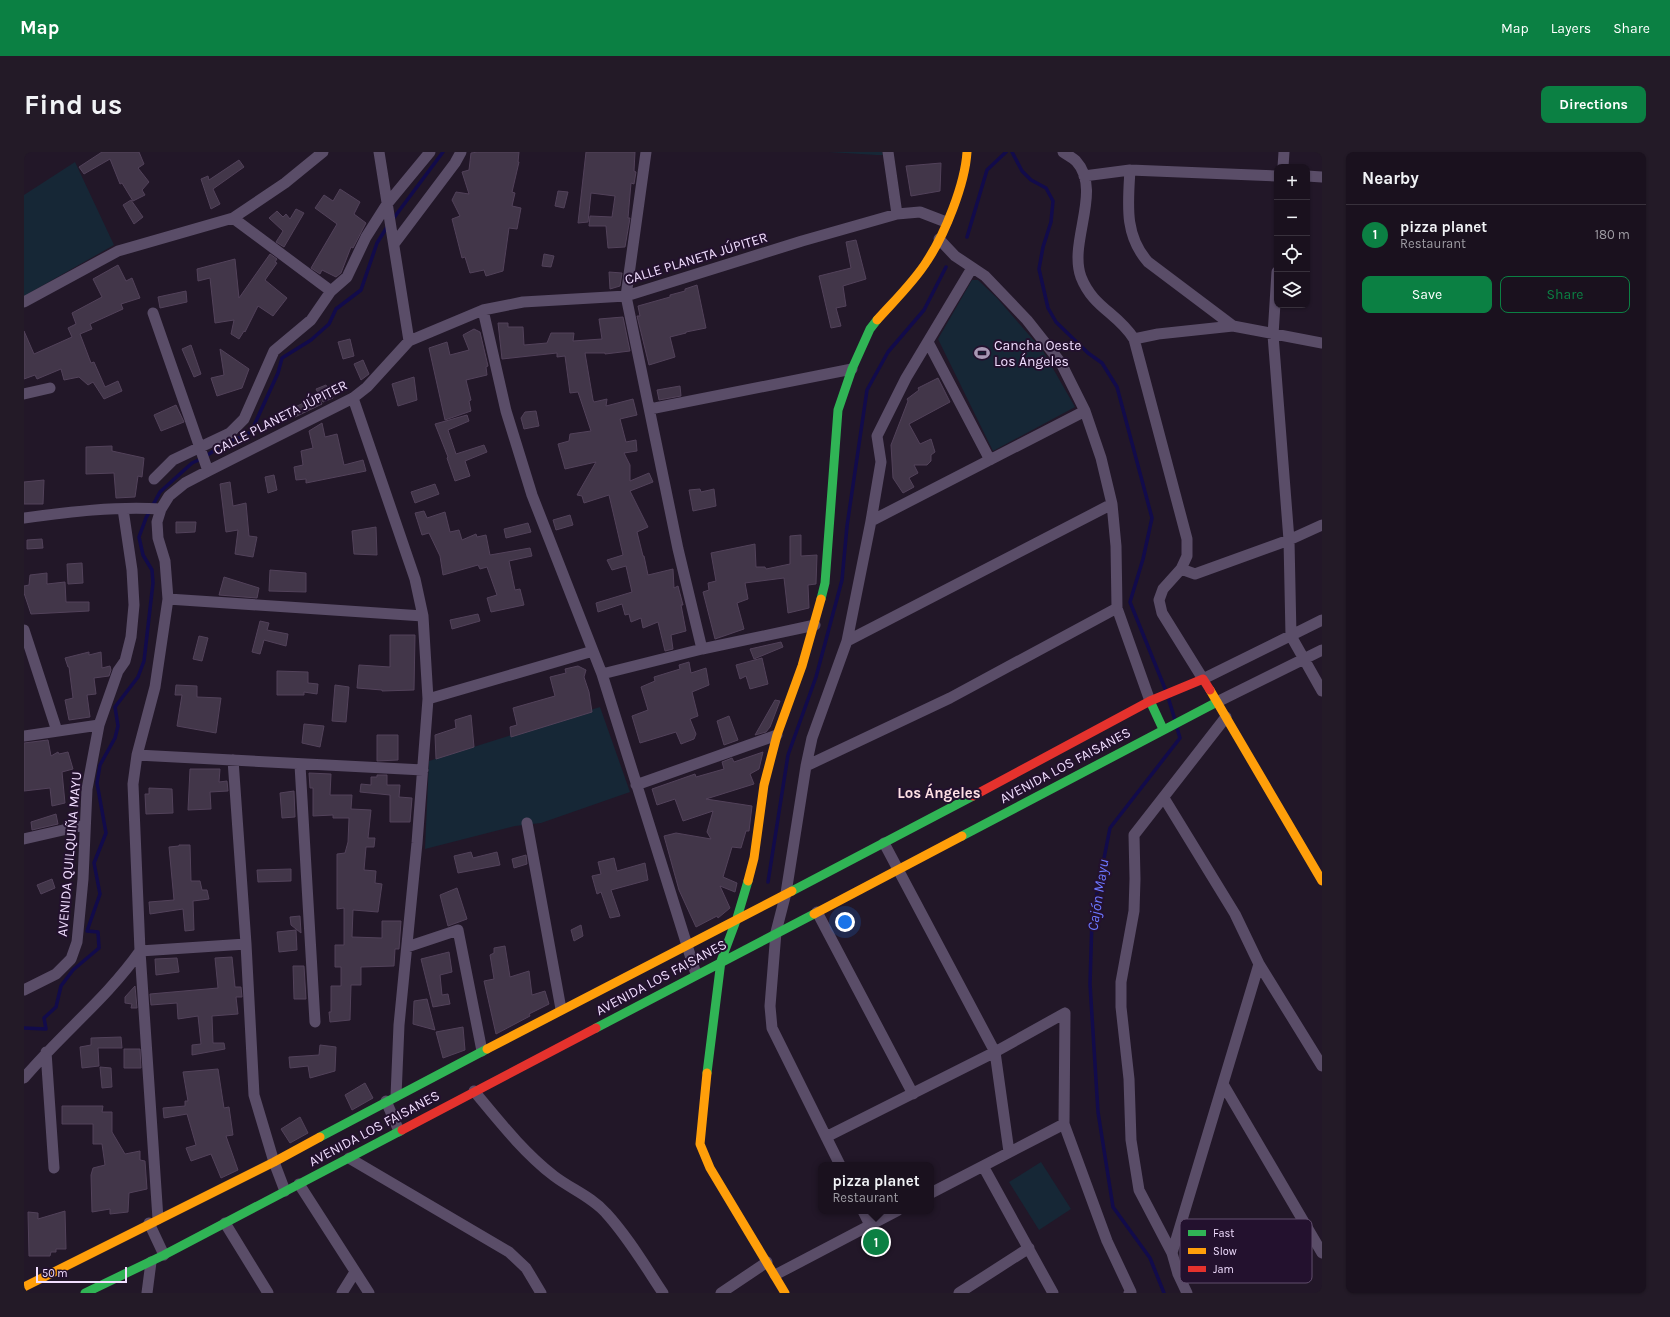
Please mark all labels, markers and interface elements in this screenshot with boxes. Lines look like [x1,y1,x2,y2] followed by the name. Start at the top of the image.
[20,17,59,39] text: Map
[1501,20,1529,37] text: Map
[1551,20,1591,37] text: Layers
[1613,20,1650,37] text: Share
[1541,86,1646,123] button: Directions
[24,88,123,121] text: Find us
[1274,164,1310,308] map controls
[1274,164,1310,200] button: +
[1362,168,1419,188] text: Nearby
[1274,200,1310,236] button: −
[1400,218,1487,236] text: pizza planet
[1373,227,1377,242] text: 1
[1595,227,1630,242] text: 180 m
[622,228,770,288] street label: CALLE PLANETA JÚPITER
[1274,236,1310,272] button: locate
[1400,236,1466,251] text: Restaurant
[1274,272,1310,308] button: layers
[1362,276,1492,313] button: Save
[1500,276,1630,313] button: Share
[994,337,1081,370] place label: Cancha Oeste Los Ángeles
[973,344,991,362] sports icon: Cancha Oeste Los Ángeles
[210,375,350,459] street label: CALLE PLANETA JÚPITER
[997,724,1134,807] street label: AVENIDA LOS FAISANES
[54,771,85,937] street label: AVENIDA QUILQUIÑA MAYU
[897,783,981,802] district label: Los Ángeles
[1083,858,1113,932] water label: Cajón Mayu
[835,912,855,932] your location
[593,936,730,1019] street label: AVENIDA LOS FAISANES
[306,1087,443,1170] street label: AVENIDA LOS FAISANES
[818,1162,934,1214] popup
[832,1172,920,1190] text: pizza planet
[832,1190,898,1205] text: Restaurant
[1180,1219,1312,1283] legend
[863,1227,889,1257] pin: 1
[1213,1227,1234,1240] text: Fast
[1213,1245,1237,1258] text: Slow
[1213,1263,1234,1276] text: Jam
[36,1265,127,1284] scale bar
[42,1267,68,1280] text: 50 m

